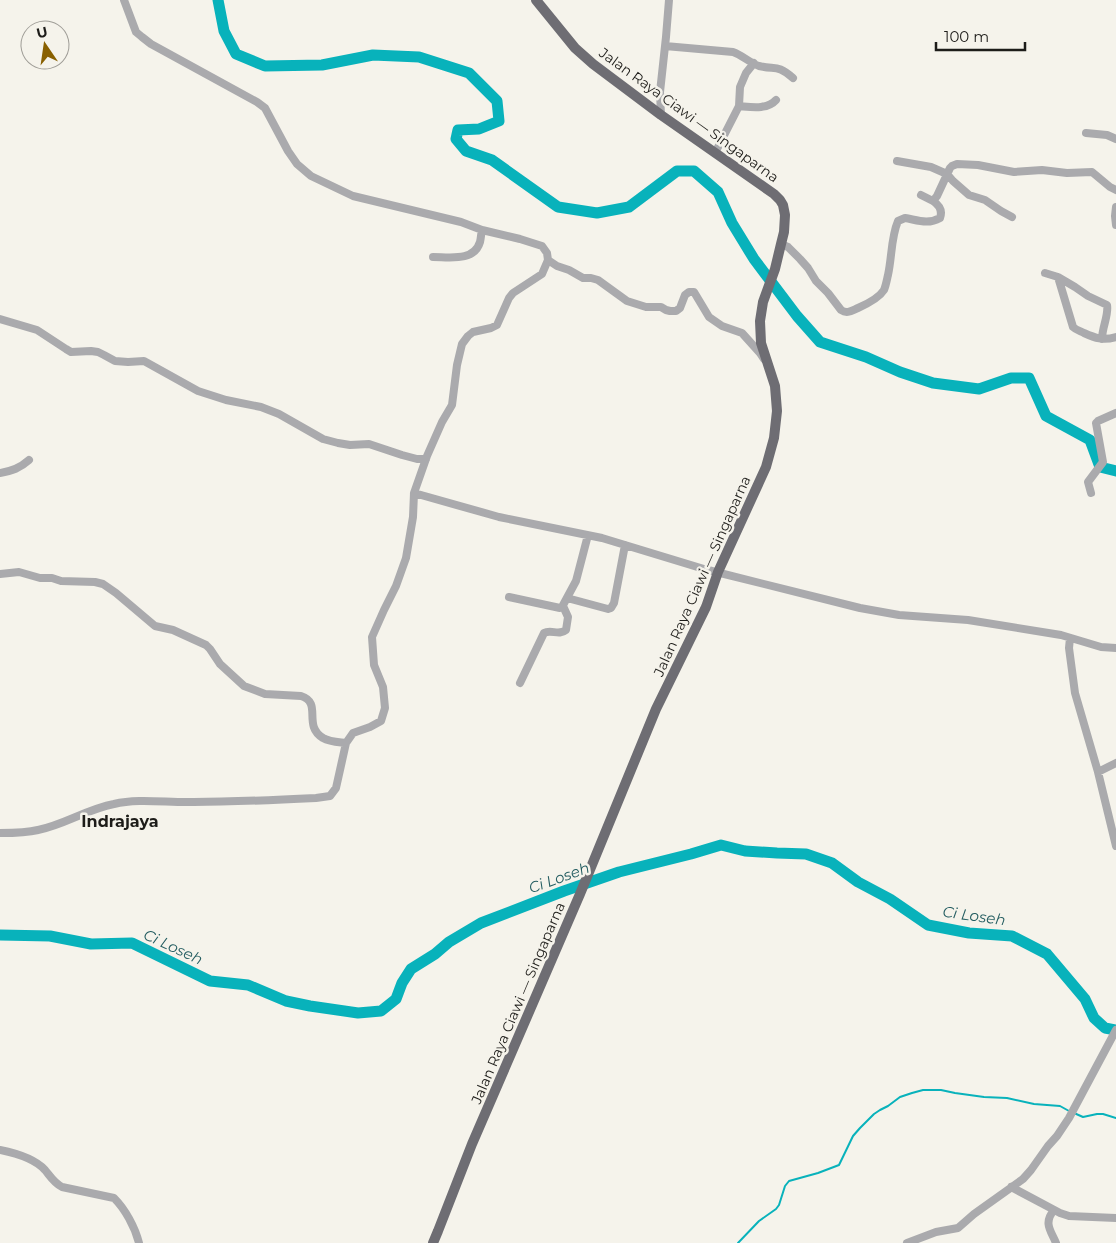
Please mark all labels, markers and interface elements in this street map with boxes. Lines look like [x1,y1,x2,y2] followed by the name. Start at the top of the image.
[20,20,70,70] north arrow
[936,20,1025,52] scale bar
[35,22,49,42] text: U
[944,27,989,46] text: 100 m
[595,43,782,186] street label: Jalan Raya Ciawi — Singaparna
[649,473,754,680] street label: Jalan Raya Ciawi — Singaparna
[81,812,159,831] district label: Indrajaya
[526,858,592,897] water label: Ci Loseh
[467,899,569,1108] street label: Jalan Raya Ciawi — Singaparna
[941,902,1007,929] water label: Ci Loseh
[140,925,206,969] water label: Ci Loseh

